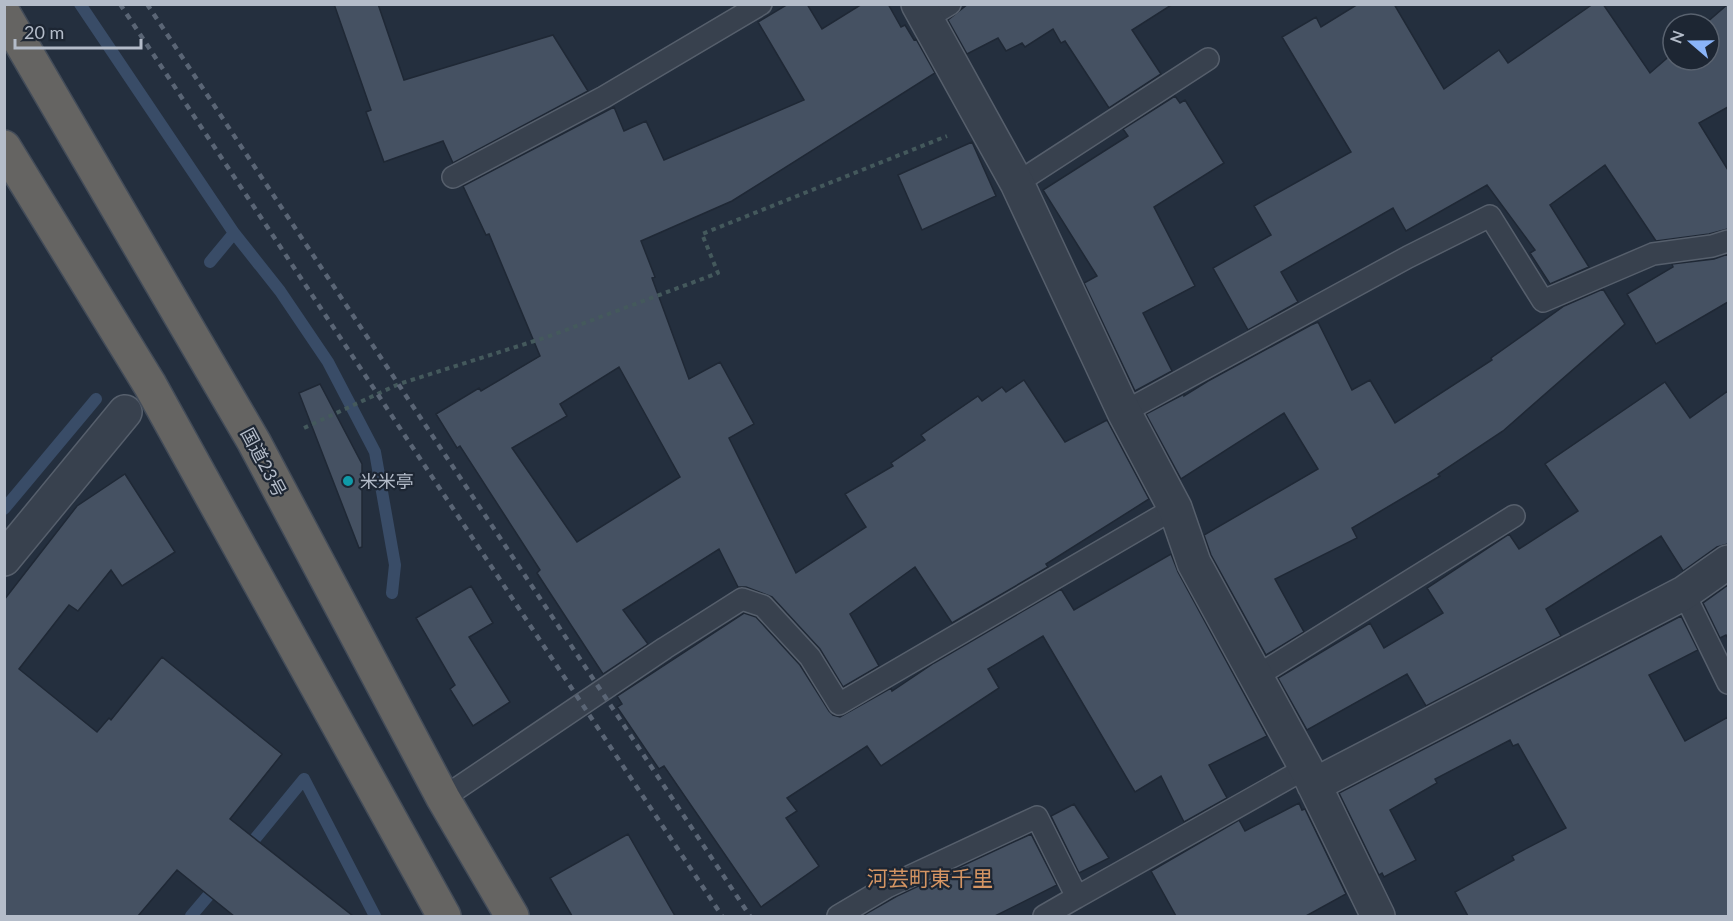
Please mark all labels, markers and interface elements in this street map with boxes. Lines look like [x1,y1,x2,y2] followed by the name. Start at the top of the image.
[15,12,141,50] scale bar
[1661,12,1721,72] north arrow
[24,21,64,43] text: 20 m
[1665,28,1687,46] text: N
[237,424,291,500] street label: 国道23号
[360,470,414,492] place label: 米米亭
[341,474,355,488] marker: 米米亭
[867,865,993,890] district label: 河芸町東千里

